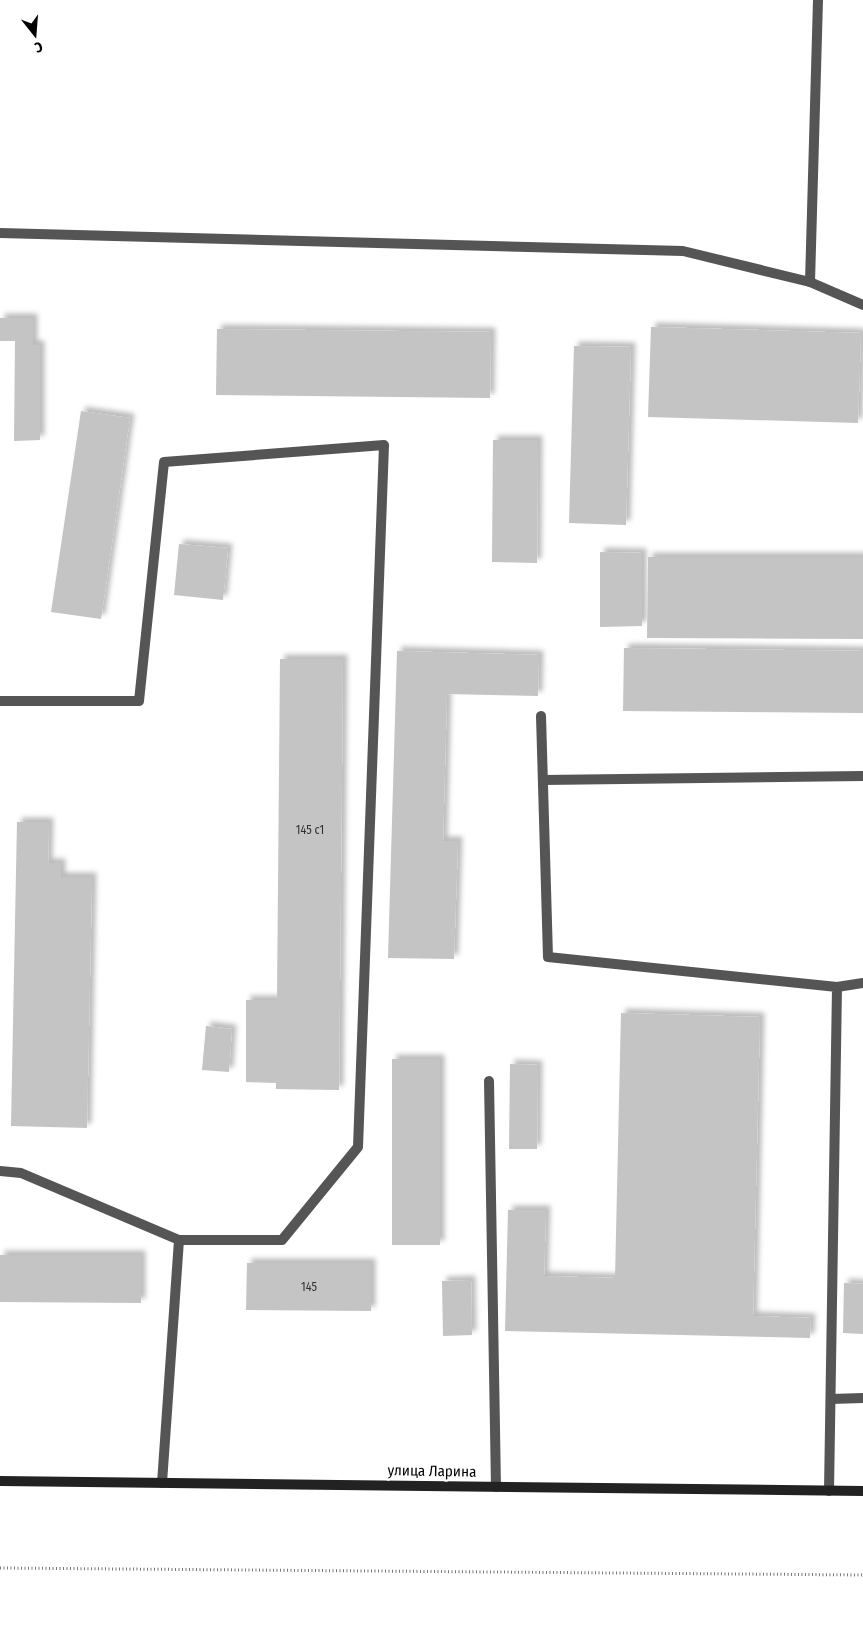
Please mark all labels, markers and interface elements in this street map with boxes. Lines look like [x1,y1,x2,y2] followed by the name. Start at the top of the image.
[10,10,60,60] north arrow
[32,38,45,56] text: С
[296,823,324,837] house number: 145 с1
[301,1280,317,1294] house number: 145
[388,1461,476,1481] street label: улица Ларина

